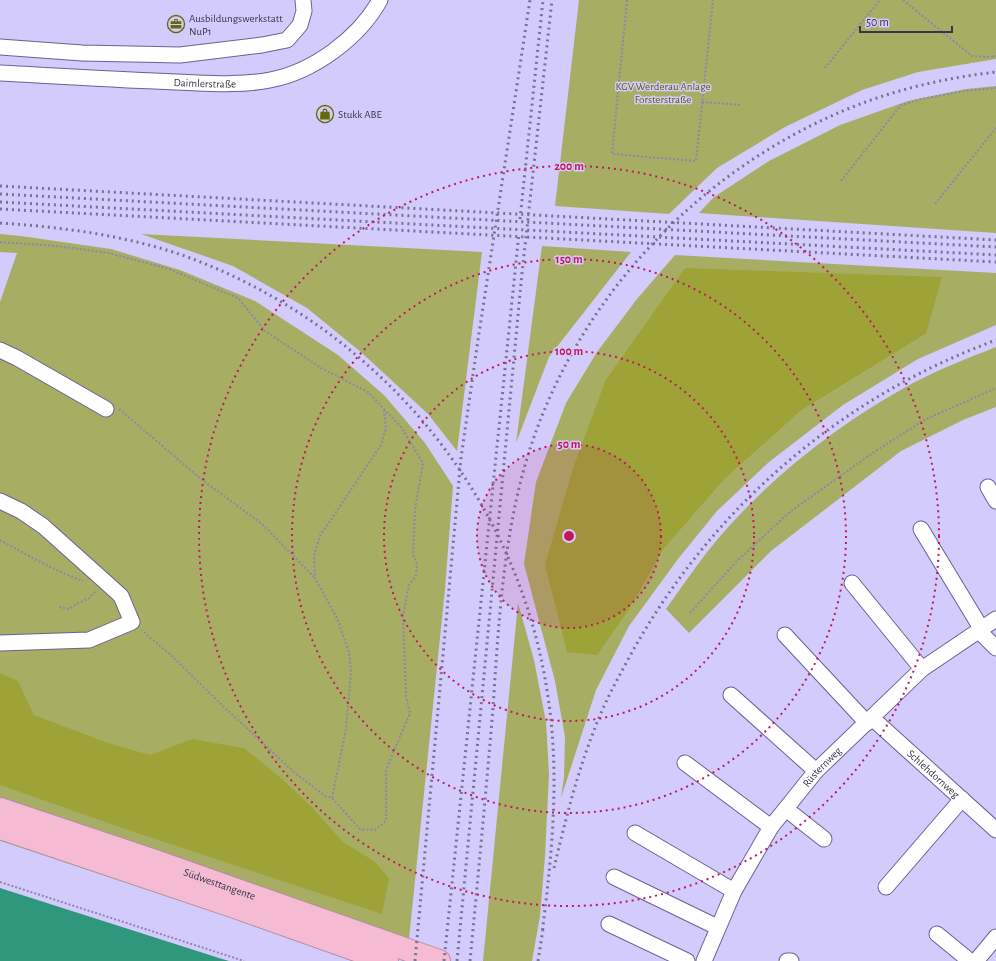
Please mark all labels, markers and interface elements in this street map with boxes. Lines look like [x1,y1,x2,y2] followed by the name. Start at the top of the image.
[860,8,952,34] scale bar
[189,13,283,37] place label: Ausbildungswerkstatt NuP1
[166,14,186,34] office icon: Ausbildungswerkstatt NuP1
[866,16,889,28] text: 50 m
[173,77,236,90] street label: Daimlerstraße
[615,81,711,105] park label: KGV Werderau Anlage Forsterstraße
[315,104,335,124] shop icon: Stukk ABE
[338,109,382,120] place label: Stukk ABE
[554,160,584,172] text: 200 m
[555,253,583,265] text: 150 m
[555,345,583,357] text: 100 m
[558,438,581,450] text: 50 m
[562,529,576,543] centre of rings
[801,744,844,789] street label: Rüsternweg
[905,748,962,801] street label: Schlehdornweg
[182,867,257,902] street label: Südwesttangente

